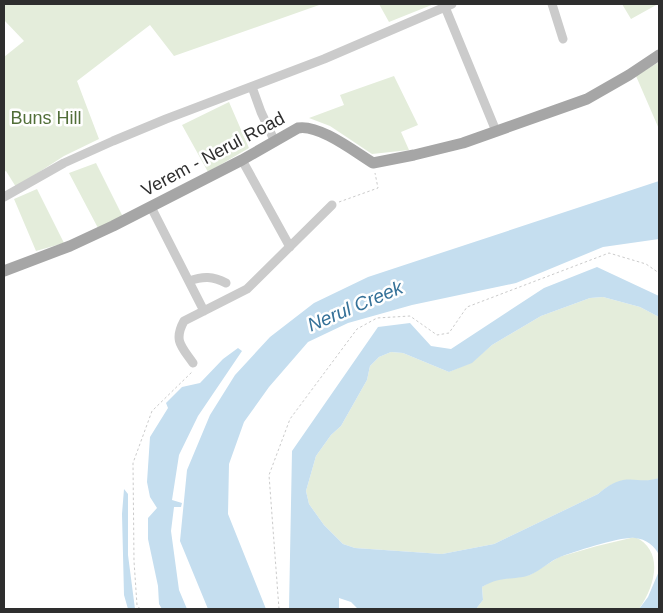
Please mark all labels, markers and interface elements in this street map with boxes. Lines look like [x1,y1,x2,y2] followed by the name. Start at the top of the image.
[10,108,82,128] park label: Buns Hill
[138,108,288,200] street label: Verem - Nerul Road
[304,276,407,335] water label: Nerul Creek

